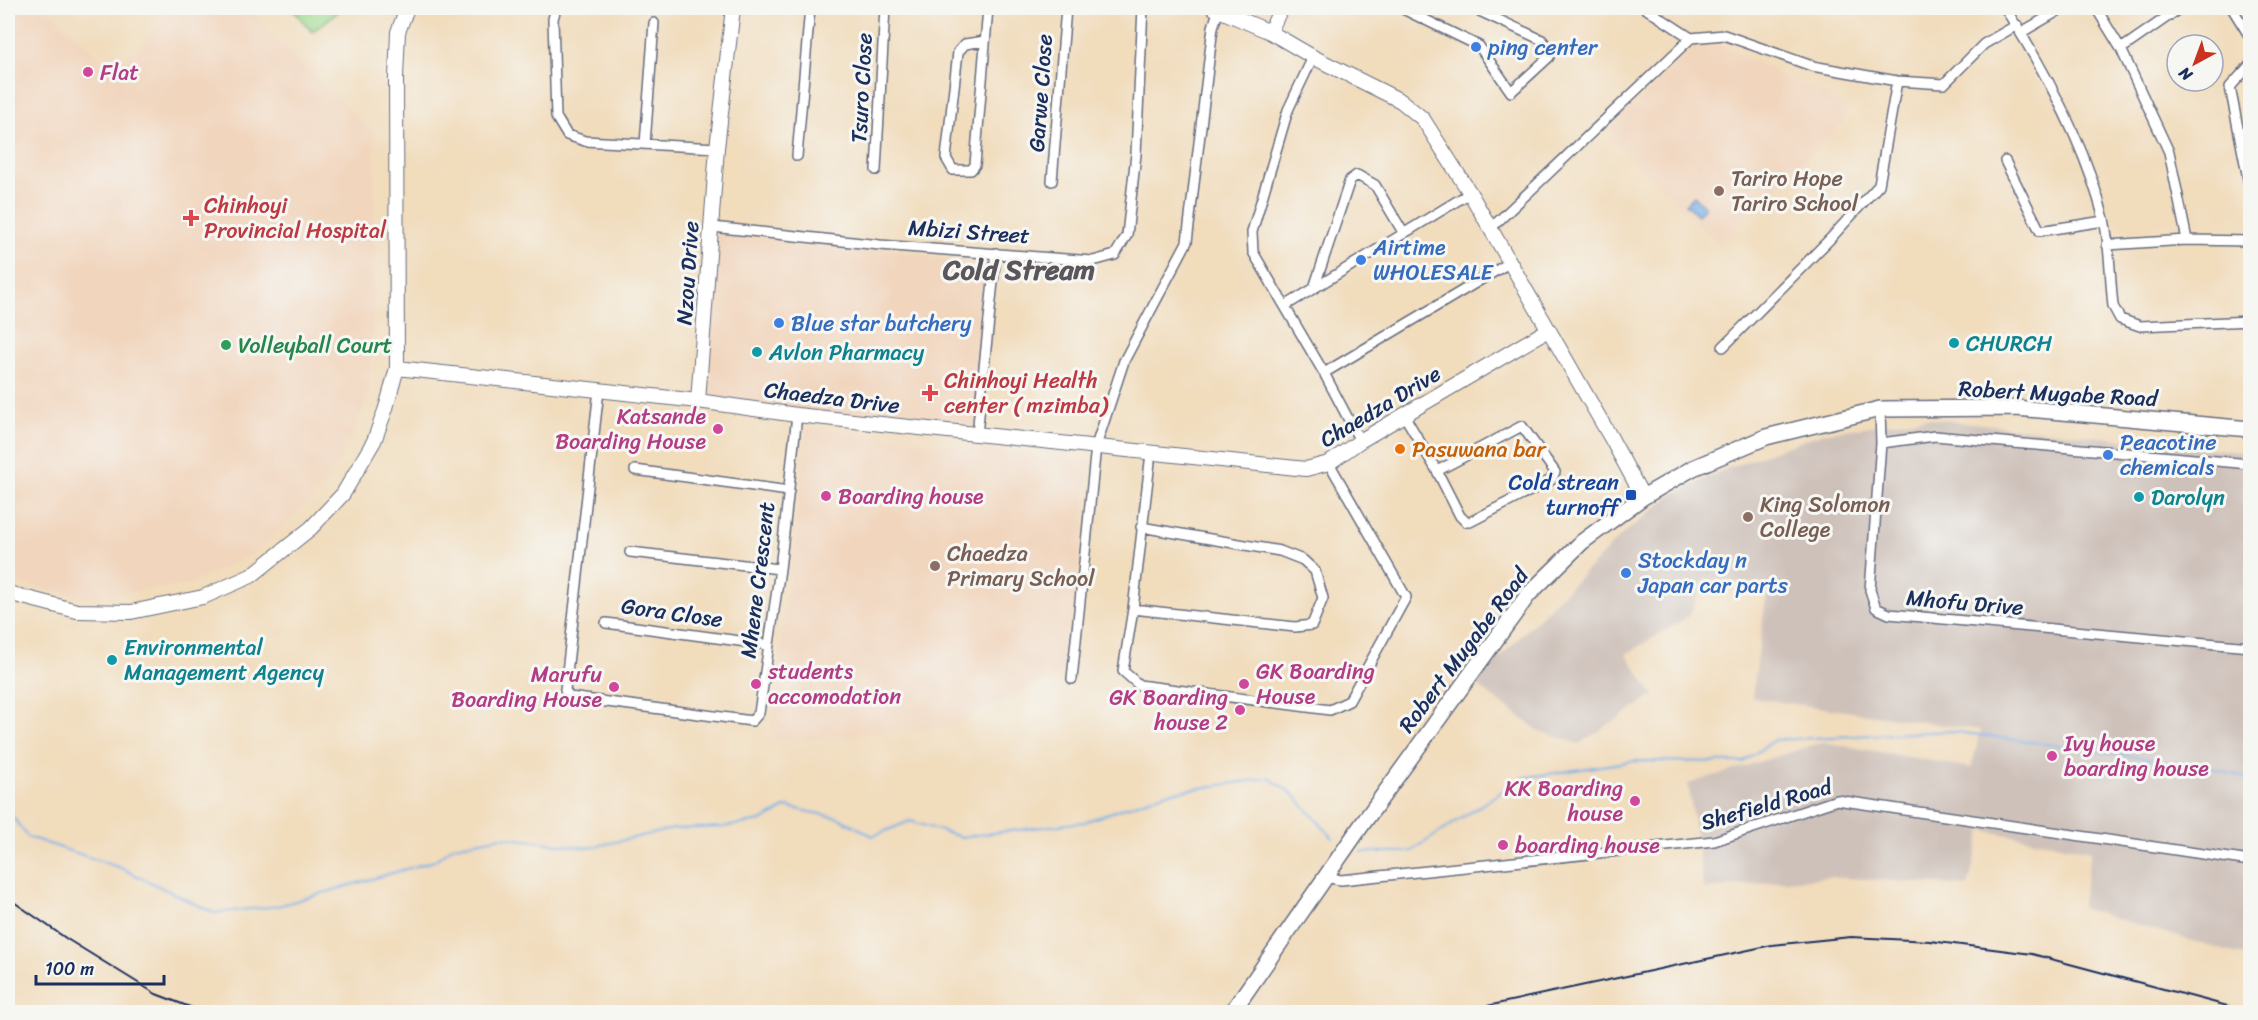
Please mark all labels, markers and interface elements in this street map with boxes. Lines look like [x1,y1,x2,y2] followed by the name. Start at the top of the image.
[1487,28,1599,67] place label: ping center
[839,32,884,144] street label: Tsuro Close
[1017,33,1064,153] street label: Garwe Close
[2165,33,2225,93] north arrow
[1469,40,1483,54] marker: ping center
[100,53,139,92] place label: Flat
[2171,59,2200,89] text: N
[81,65,95,79] marker: Flat
[1731,159,1859,223] place label: Tariro Hope Tariro School
[1712,184,1726,198] marker: Tariro Hope Tariro School
[204,186,387,250] place label: Chinhoyi Provincial Hospital
[907,208,1031,255] street label: Mbizi Street
[182,209,200,227] marker: Chinhoyi Provincial Hospital
[664,220,711,326] street label: Nzou Drive
[1372,228,1494,292] place label: Airtime WHOLESALE
[942,245,1095,294] district label: Cold Stream
[1354,253,1368,267] marker: Airtime WHOLESALE
[791,304,972,343] place label: Blue star butchery
[772,316,786,330] marker: Blue star butchery
[1966,324,2053,363] place label: CHURCH
[238,326,393,365] place label: Volleyball Court
[768,333,925,372] place label: Avlon Pharmacy
[1947,336,1961,350] marker: CHURCH
[219,338,233,352] marker: Volleyball Court
[750,345,764,359] marker: Avlon Pharmacy
[1312,355,1449,458] street label: Chaedza Drive
[944,361,1109,425] place label: Chinhoyi Health center ( mzimba)
[1958,369,2160,418] street label: Robert Mugabe Road
[762,370,902,425] street label: Chaedza Drive
[921,384,939,402] marker: Chinhoyi Health center ( mzimba)
[555,397,706,461] place label: Katsande Boarding House
[711,422,725,436] marker: Katsande Boarding House
[2120,423,2217,487] place label: Peacotine chemicals
[1412,430,1547,469] place label: Pasuwana bar
[1393,442,1407,456] marker: Pasuwana bar
[2101,448,2115,462] marker: Peacotine chemicals
[1509,463,1623,527] place label: Cold strean turnoff
[838,477,984,516] place label: Boarding house
[2151,478,2225,517] place label: Darolyn
[1760,485,1890,549] place label: King Solomon College
[1624,488,1638,502] marker: Cold strean turnoff
[819,489,833,503] marker: Boarding house
[2132,490,2146,504] marker: Darolyn
[729,499,786,660] street label: Mhene Crescent
[1741,510,1755,524] marker: King Solomon College
[947,534,1095,598] place label: Chaedza Primary School
[1637,541,1789,605] place label: Stockday n Japan car parts
[1388,558,1540,742] street label: Robert Mugabe Road
[928,559,942,573] marker: Chaedza Primary School
[1619,566,1633,580] marker: Stockday n Japan car parts
[1905,578,2025,627] street label: Mhofu Drive
[619,586,725,639] street label: Gora Close
[124,628,325,692] place label: Environmental Management Agency
[767,652,901,716] place label: students accomodation
[1256,652,1375,716] place label: GK Boarding House
[105,653,119,667] marker: Environmental Management Agency
[451,655,602,719] place label: Marufu Boarding House
[749,677,763,691] marker: students accomodation
[1237,677,1251,691] marker: GK Boarding House
[1109,678,1228,742] place label: GK Boarding house 2
[607,680,621,694] marker: Marufu Boarding House
[1233,703,1247,717] marker: GK Boarding house 2
[2063,724,2209,788] place label: Ivy house boarding house
[2045,749,2059,763] marker: Ivy house boarding house
[1696,767,1838,842] street label: Shefield Road
[1504,769,1623,833] place label: KK Boarding house
[1628,794,1642,808] marker: KK Boarding house
[1515,826,1660,865] place label: boarding house
[1496,838,1510,852] marker: boarding house
[36,948,164,986] scale bar
[45,953,94,985] text: 100 m

